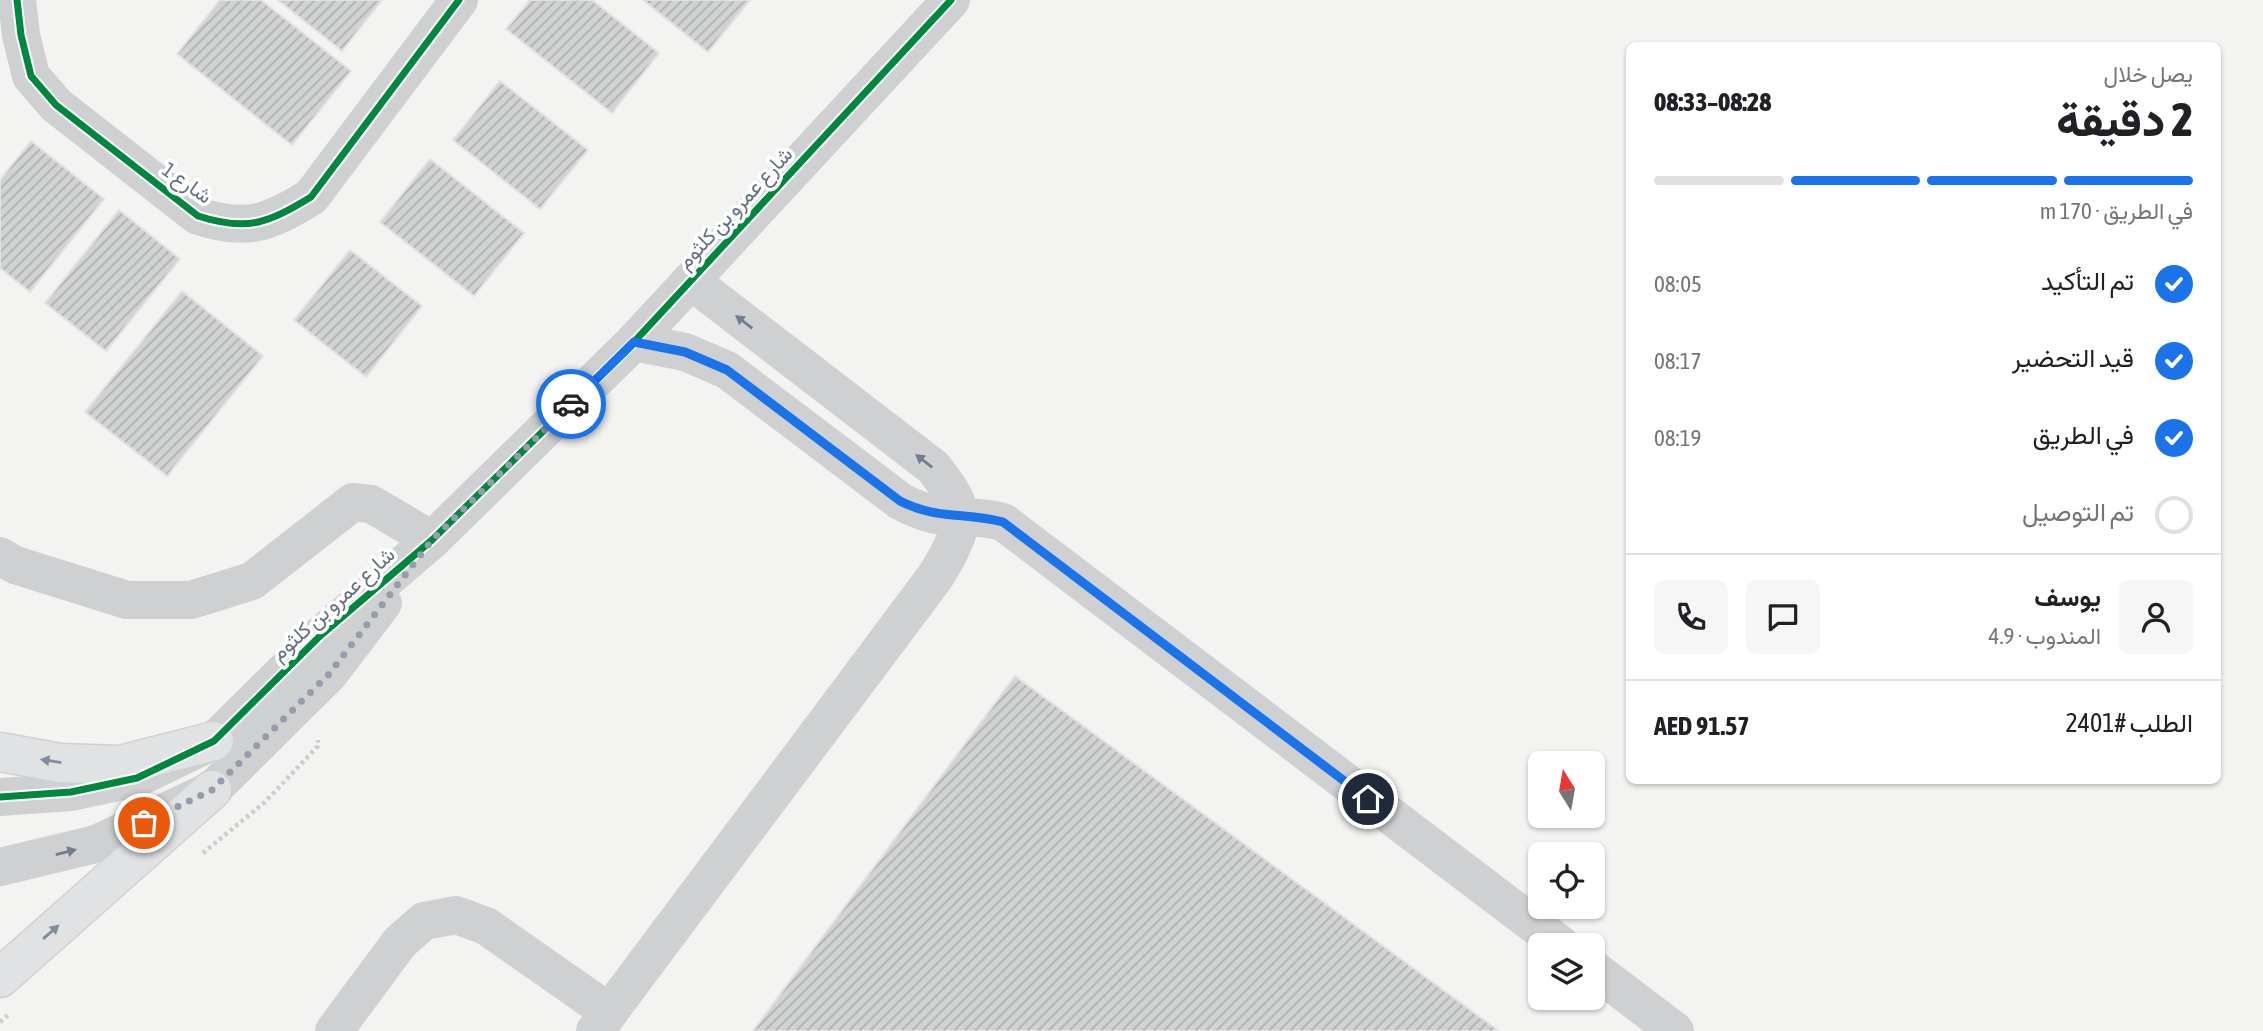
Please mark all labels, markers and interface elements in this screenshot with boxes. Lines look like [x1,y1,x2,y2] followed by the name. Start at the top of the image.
[2104,61,2193,87] text: يصل خلال
[1654,87,1771,117] text: 08:28–08:33
[2056,93,2193,146] text: 2 دقيقة
[672,141,799,275] street label: شارع عمرو بن كلثوم
[156,157,217,210] street label: شارع 1
[2040,198,2193,224] text: في الطريق · 170 m
[2155,265,2193,303] icon: check
[2041,266,2134,296] text: تم التأكيد
[1654,271,1702,297] text: 08:05
[735,315,753,329] one-way arrow
[2155,342,2193,380] icon: check
[2012,343,2134,373] text: قيد التحضير
[1654,348,1701,374] text: 08:17
[536,369,606,439] courier
[552,385,590,423] icon: car
[2155,419,2193,457] icon: check
[2032,420,2134,450] text: في الطريق
[1654,425,1701,451] text: 08:19
[916,453,934,468] one-way arrow
[2022,497,2134,527] text: تم التوصيل
[266,542,401,667] street label: شارع عمرو بن كلثوم
[1654,580,1728,654] button: phone
[1746,580,1820,654] button: chat
[2119,580,2193,654] button: person
[2034,582,2101,612] text: يوسف
[1989,623,2101,649] text: المندوب · 4.9
[2066,708,2193,738] text: الطلب #2401
[1654,711,1749,741] text: AED 91.57
[1528,751,1605,828] north arrow
[1528,751,1605,1010] map controls
[40,755,62,766] one-way arrow
[1338,769,1398,829] pin
[1349,780,1387,818] icon: home
[114,793,174,853] pin
[125,804,163,842] icon: bag
[1528,842,1605,919] button: locate
[56,846,78,857] one-way arrow
[42,924,60,940] one-way arrow
[1528,933,1605,1010] button: layers

